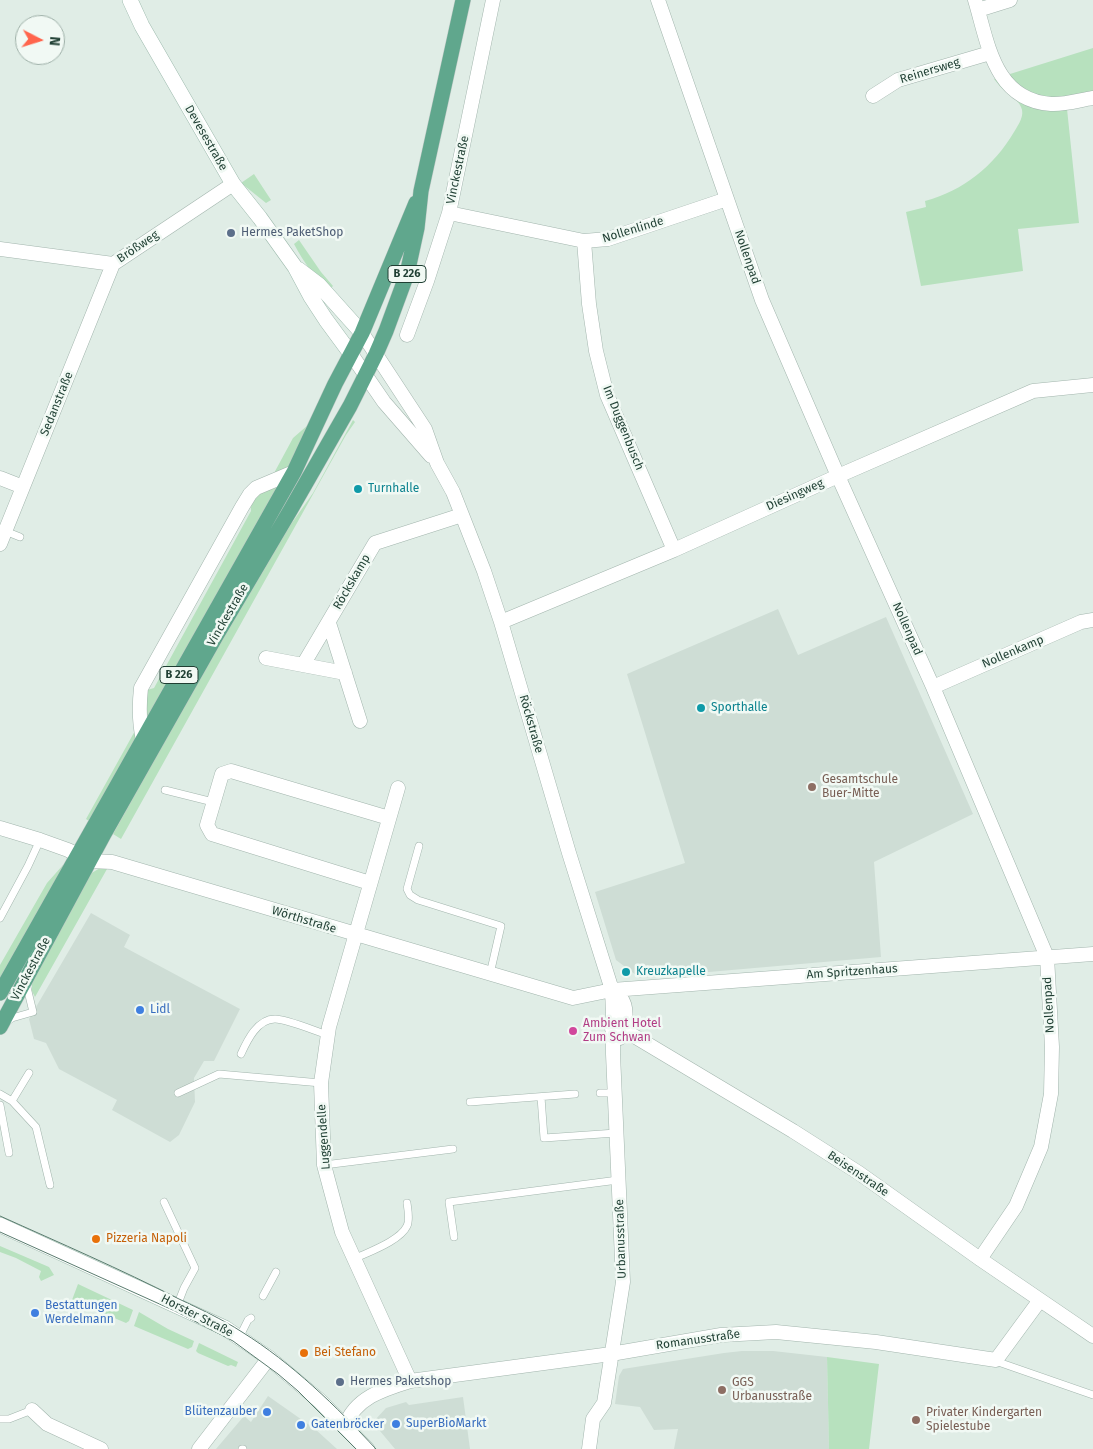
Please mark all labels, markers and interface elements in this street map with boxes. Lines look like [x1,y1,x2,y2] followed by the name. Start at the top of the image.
[15,15,65,65] north arrow
[46,36,63,47] text: N
[898,55,962,87] street label: Reinersweg
[181,103,231,173] street label: Devesestraße
[444,134,472,206] street label: Vinckestraße
[601,214,665,246] street label: Nollenlinde
[241,226,343,240] place label: Hermes PaketShop
[225,227,237,239] marker: Hermes PaketShop
[114,228,162,266] street label: Brößweg
[731,228,763,286] street label: Nollenpad
[388,266,426,282] road number: B 226
[38,370,76,438] street label: Sedanstraße
[599,384,647,472] street label: Im Duggenbusch
[764,476,826,514] street label: Diesingweg
[368,482,419,496] place label: Turnhalle
[352,483,364,495] marker: Turnhalle
[330,552,374,612] street label: Röckskamp
[204,581,252,649] street label: Vinckestraße
[889,600,925,658] street label: Nollenpad
[980,633,1046,671] street label: Nollenkamp
[160,666,198,684] road number: B 226
[516,693,546,755] street label: Röckstraße
[711,701,768,715] place label: Sporthalle
[695,702,707,714] marker: Sporthalle
[822,773,898,801] place label: Gesamtschule Buer-Mitte
[806,781,818,793] marker: Gesamtschule Buer-Mitte
[270,903,338,937] street label: Wörthstraße
[8,935,54,1003] street label: Vinckestraße
[806,962,898,982] street label: Am Spritzenhaus
[636,965,706,979] place label: Kreuzkapelle
[620,966,632,978] marker: Kreuzkapelle
[1040,976,1058,1034] street label: Nollenpad
[150,1003,170,1017] place label: Lidl
[134,1004,146,1016] marker: Lidl
[583,1017,661,1045] place label: Ambient Hotel Zum Schwan
[567,1025,579,1037] marker: Ambient Hotel Zum Schwan
[315,1104,333,1170] street label: Luggendelle
[825,1148,891,1200] street label: Beisenstraße
[612,1199,630,1279] street label: Urbanusstraße
[106,1232,187,1246] place label: Pizzeria Napoli
[90,1233,102,1245] marker: Pizzeria Napoli
[159,1292,235,1340] street label: Horster Straße
[45,1299,118,1327] place label: Bestattungen Werdelmann
[29,1307,41,1319] marker: Bestattungen Werdelmann
[655,1327,741,1353] street label: Romanusstraße
[314,1346,376,1360] place label: Bei Stefano
[298,1347,310,1359] marker: Bei Stefano
[350,1375,451,1389] place label: Hermes Paketshop
[334,1376,346,1388] marker: Hermes Paketshop
[732,1376,812,1404] place label: GGS Urbanusstraße
[716,1384,728,1396] marker: GGS Urbanusstraße
[185,1405,257,1419] place label: Blütenzauber
[261,1406,273,1418] marker: Blütenzauber
[926,1406,1042,1434] place label: Privater Kindergarten Spielestube
[910,1414,922,1426] marker: Privater Kindergarten Spielestube
[406,1417,486,1431] place label: SuperBioMarkt
[311,1418,384,1432] place label: Gatenbröcker
[390,1418,402,1430] marker: SuperBioMarkt
[295,1419,307,1431] marker: Gatenbröcker

